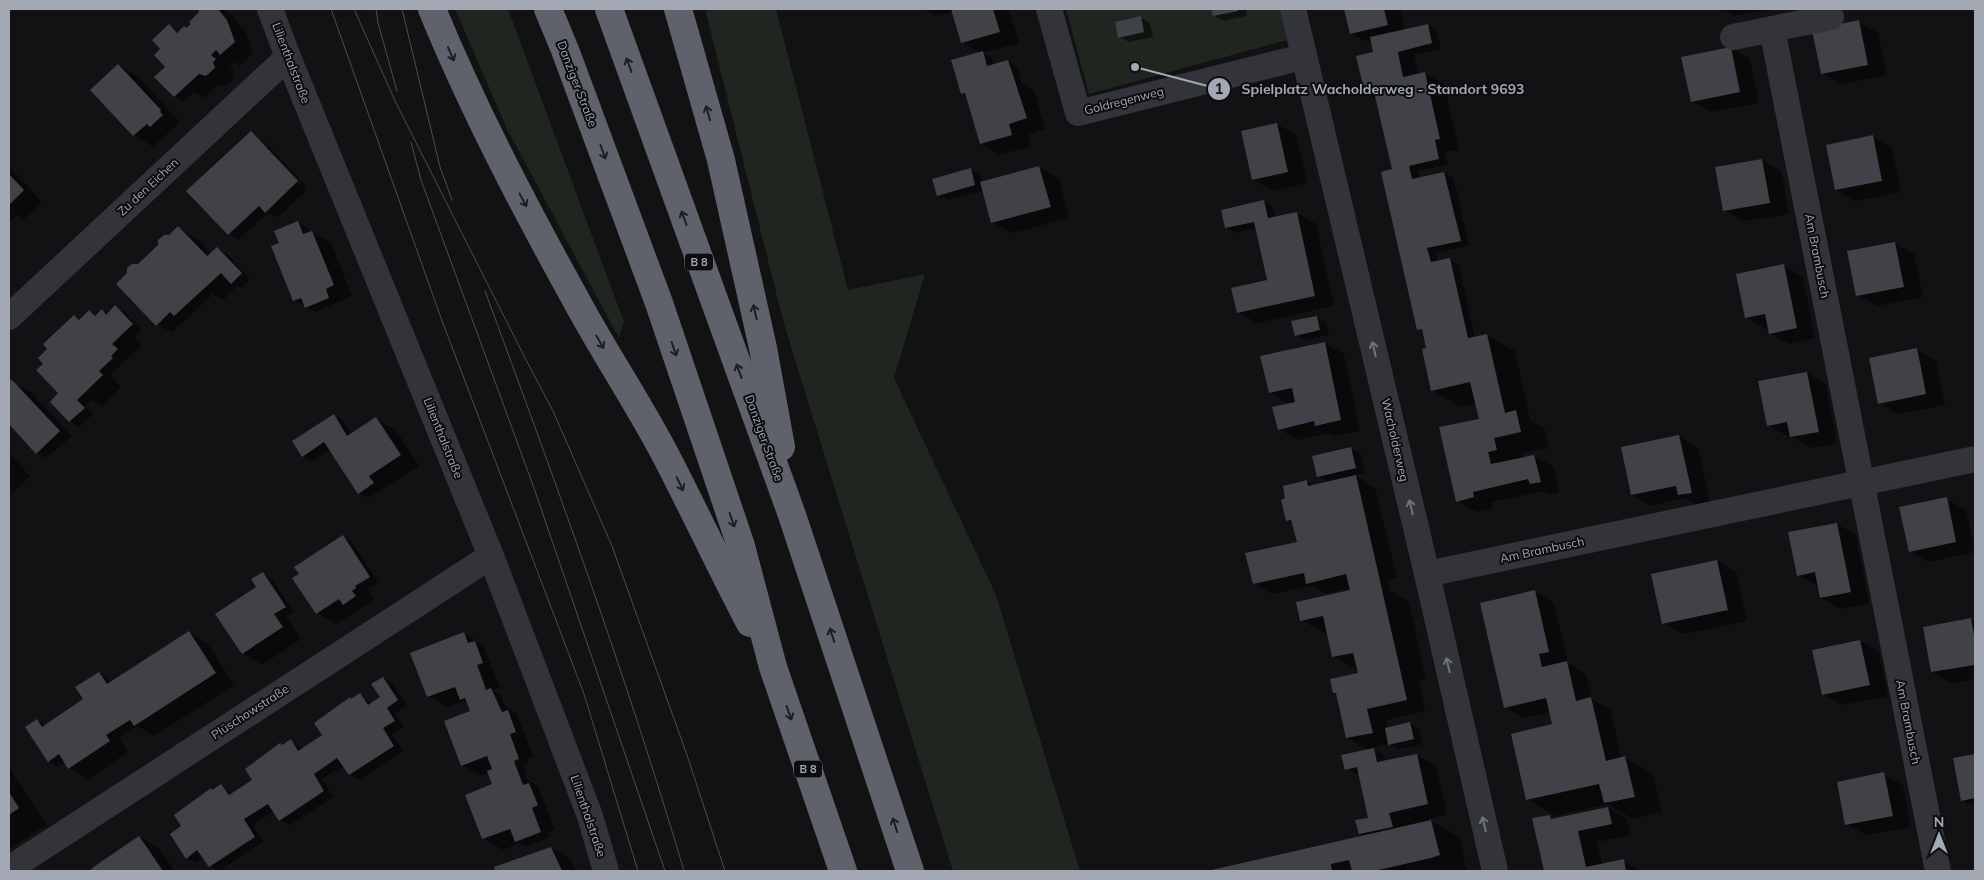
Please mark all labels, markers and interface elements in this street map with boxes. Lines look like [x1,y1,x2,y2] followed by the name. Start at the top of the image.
[269,20,314,106] street label: Lilienthalstraße
[554,39,601,129] street label: Danziger Straße
[447,46,456,61] one-way arrow
[624,58,633,73] one-way arrow
[1207,74,1534,103] callout: Spielplatz Wacholderweg - Standort 9693
[1214,79,1224,98] text: 1
[1242,80,1524,98] text: Spielplatz Wacholderweg - Standort 9693
[1083,83,1165,118] street label: Goldregenweg
[702,105,712,121] one-way arrow
[599,144,608,159] one-way arrow
[114,155,181,219] street label: Zu den Eichen
[518,192,528,207] one-way arrow
[679,211,688,226] one-way arrow
[1802,212,1833,299] street label: Am Brambusch
[685,253,713,270] road number: B 8
[750,304,759,320] one-way arrow
[596,335,606,349] one-way arrow
[670,341,680,357] one-way arrow
[1368,341,1378,357] one-way arrow
[734,363,743,379] one-way arrow
[742,393,787,483] street label: Danziger Straße
[420,395,466,480] street label: Lilienthalstraße
[1379,397,1412,483] street label: Wacholderweg
[676,476,685,491] one-way arrow
[1406,500,1415,516] one-way arrow
[728,511,737,527] one-way arrow
[1498,533,1585,566] street label: Am Brambusch
[827,627,836,643] one-way arrow
[1443,658,1452,674] one-way arrow
[1893,678,1924,765] street label: Am Brambusch
[208,681,291,742] street label: Plüschowstraße
[784,704,794,720] one-way arrow
[794,761,822,778] road number: B 8
[567,773,610,859] street label: Lilienthalstraße
[1914,810,1964,860] north arrow
[1934,813,1944,831] text: N
[1479,816,1488,832] one-way arrow
[890,818,899,833] one-way arrow

